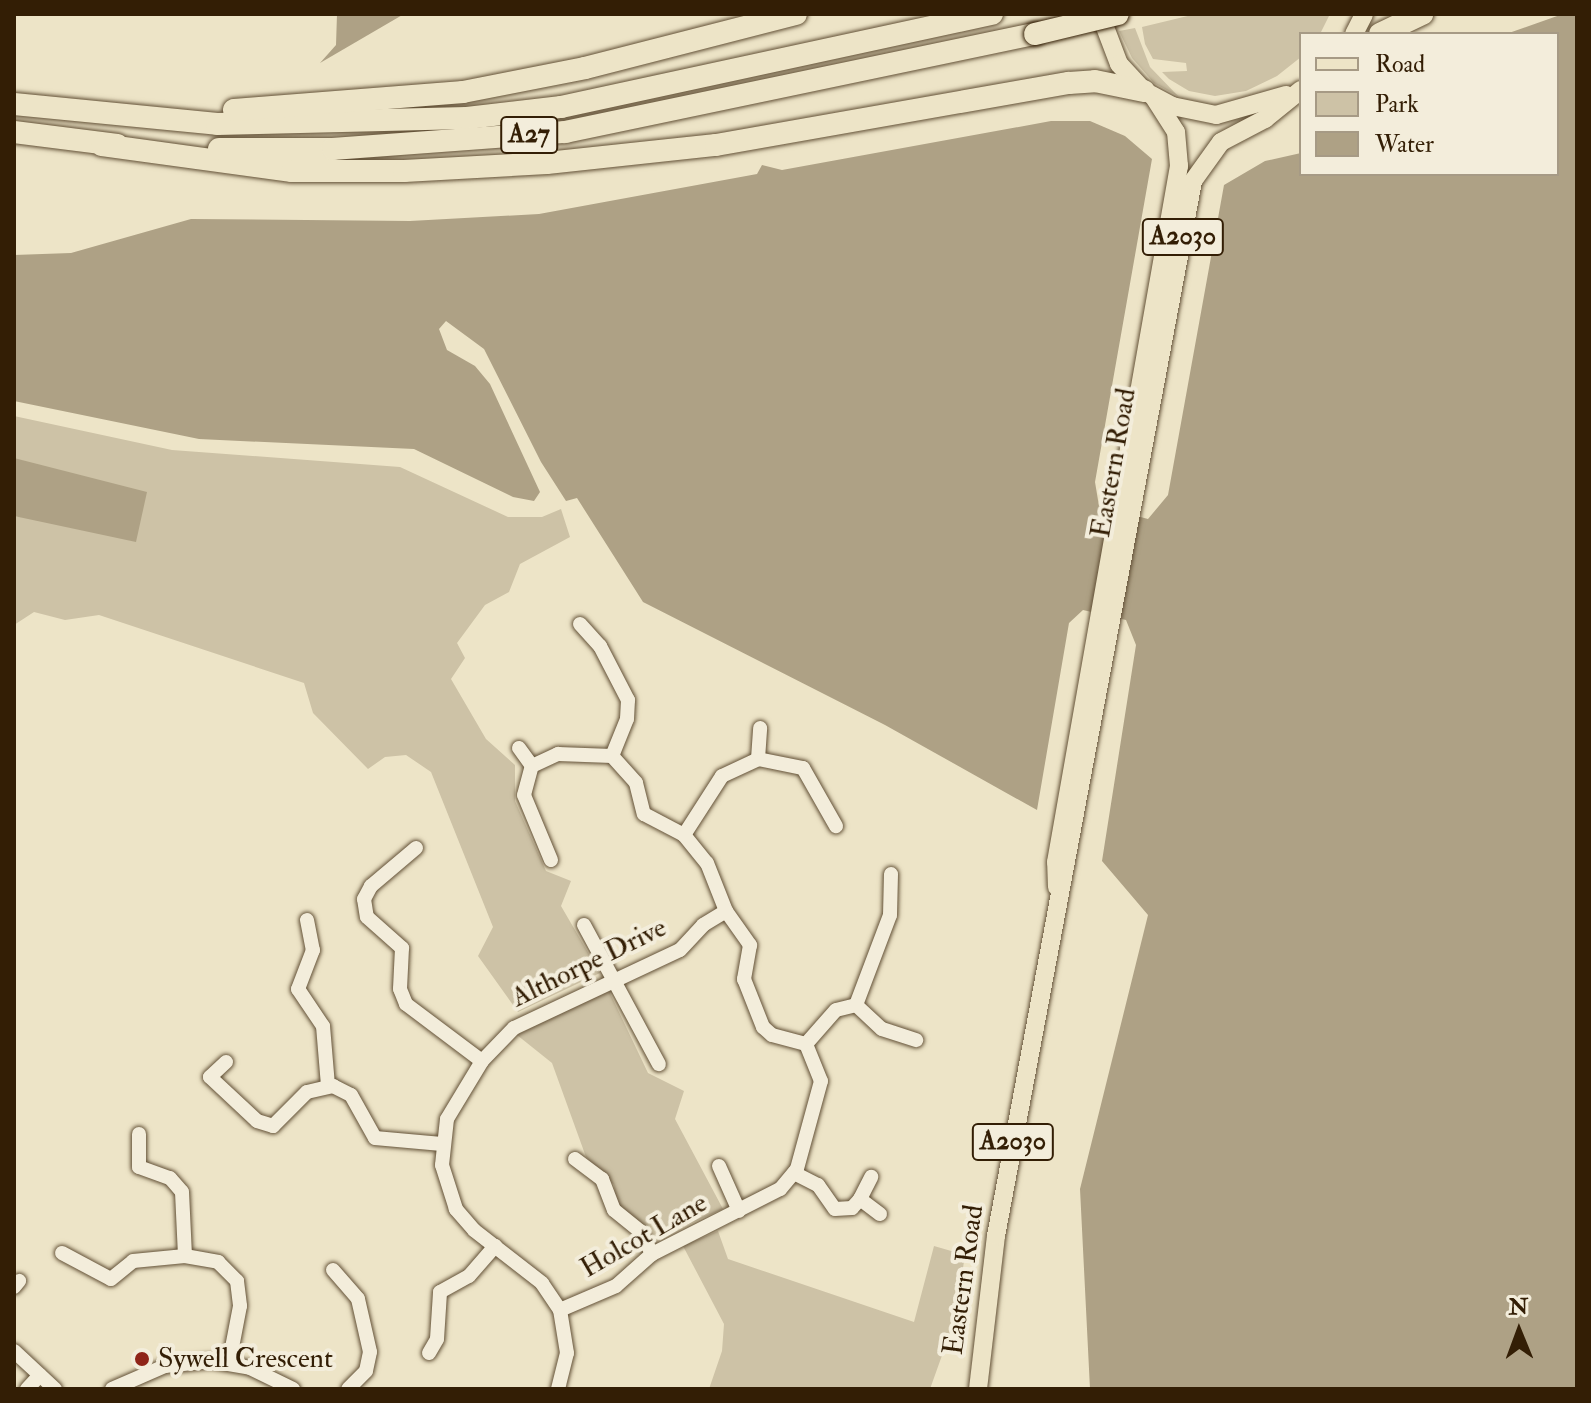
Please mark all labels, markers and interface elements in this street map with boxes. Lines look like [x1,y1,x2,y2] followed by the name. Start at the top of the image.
[1299,32,1559,176] legend
[1375,49,1425,80] text: Road
[1375,89,1419,120] text: Park
[499,113,559,157] road number: A27
[1375,129,1434,160] text: Water
[1141,215,1225,259] road number: A2030
[1084,386,1144,540] street label: Eastern Road
[506,911,672,1015] street label: Althorpe Drive
[971,1120,1055,1164] road number: A2030
[575,1186,713,1286] street label: Holcot Lane
[937,1203,991,1357] street label: Eastern Road
[1479,1291,1559,1371] north arrow
[1508,1293,1529,1321] text: N
[158,1342,333,1376] place label: Sywell Crescent
[133,1350,151,1368] marker: Sywell Crescent

